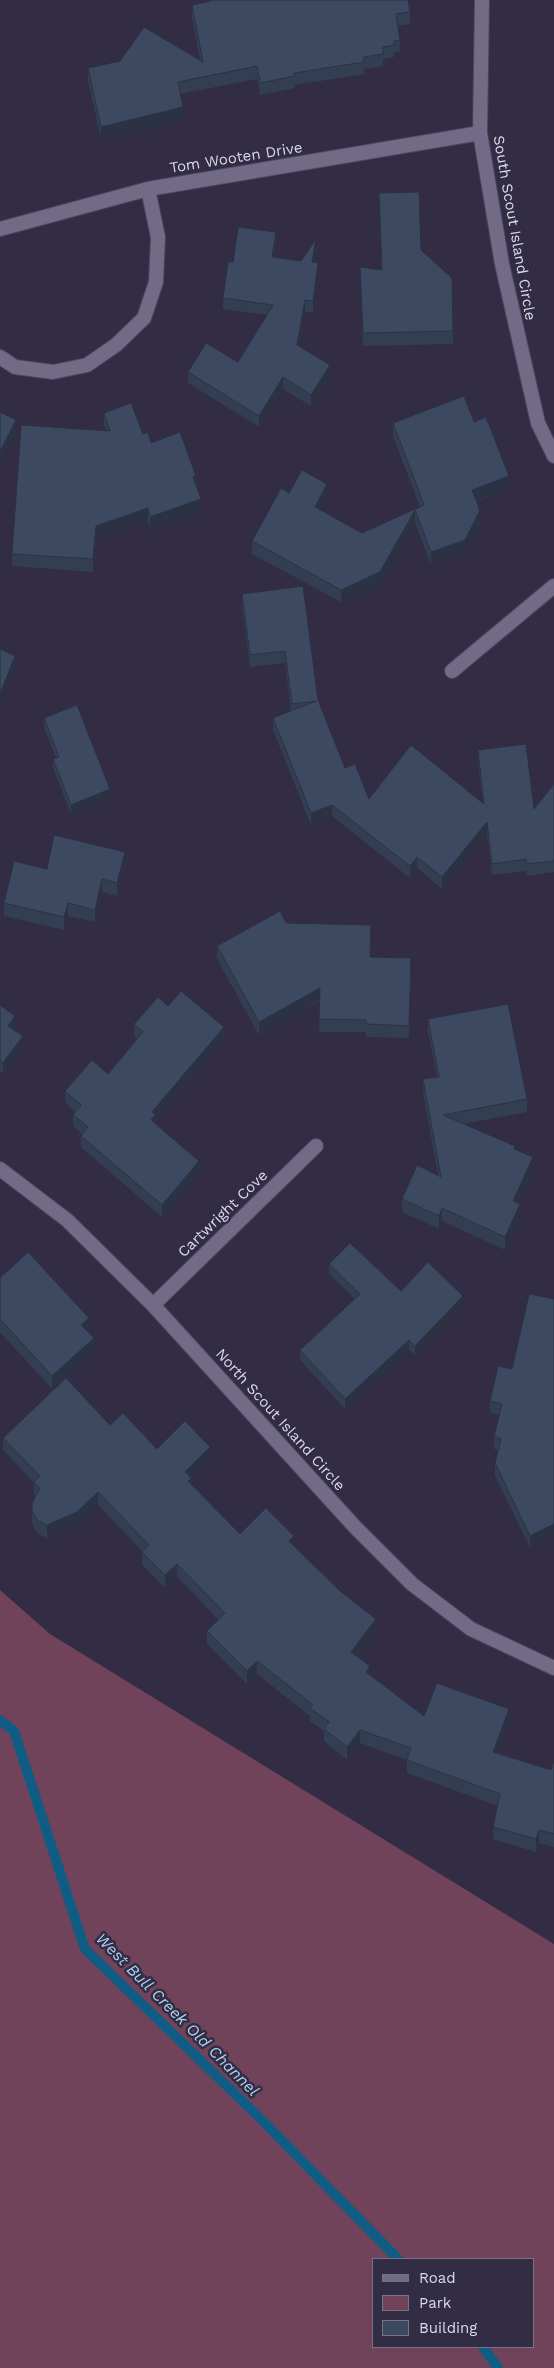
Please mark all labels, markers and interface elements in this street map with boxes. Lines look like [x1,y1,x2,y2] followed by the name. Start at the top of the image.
[489,134,539,322] street label: South Scout Island Circle
[168,139,304,177] street label: Tom Wooten Drive
[174,1167,272,1261] street label: Cartwright Cove
[211,1345,349,1495] street label: North Scout Island Circle
[91,1929,263,2101] water label: West Bull Creek Old Channel
[372,2258,534,2348] legend
[419,2269,456,2287] text: Road
[419,2294,451,2312] text: Park
[419,2319,477,2337] text: Building

